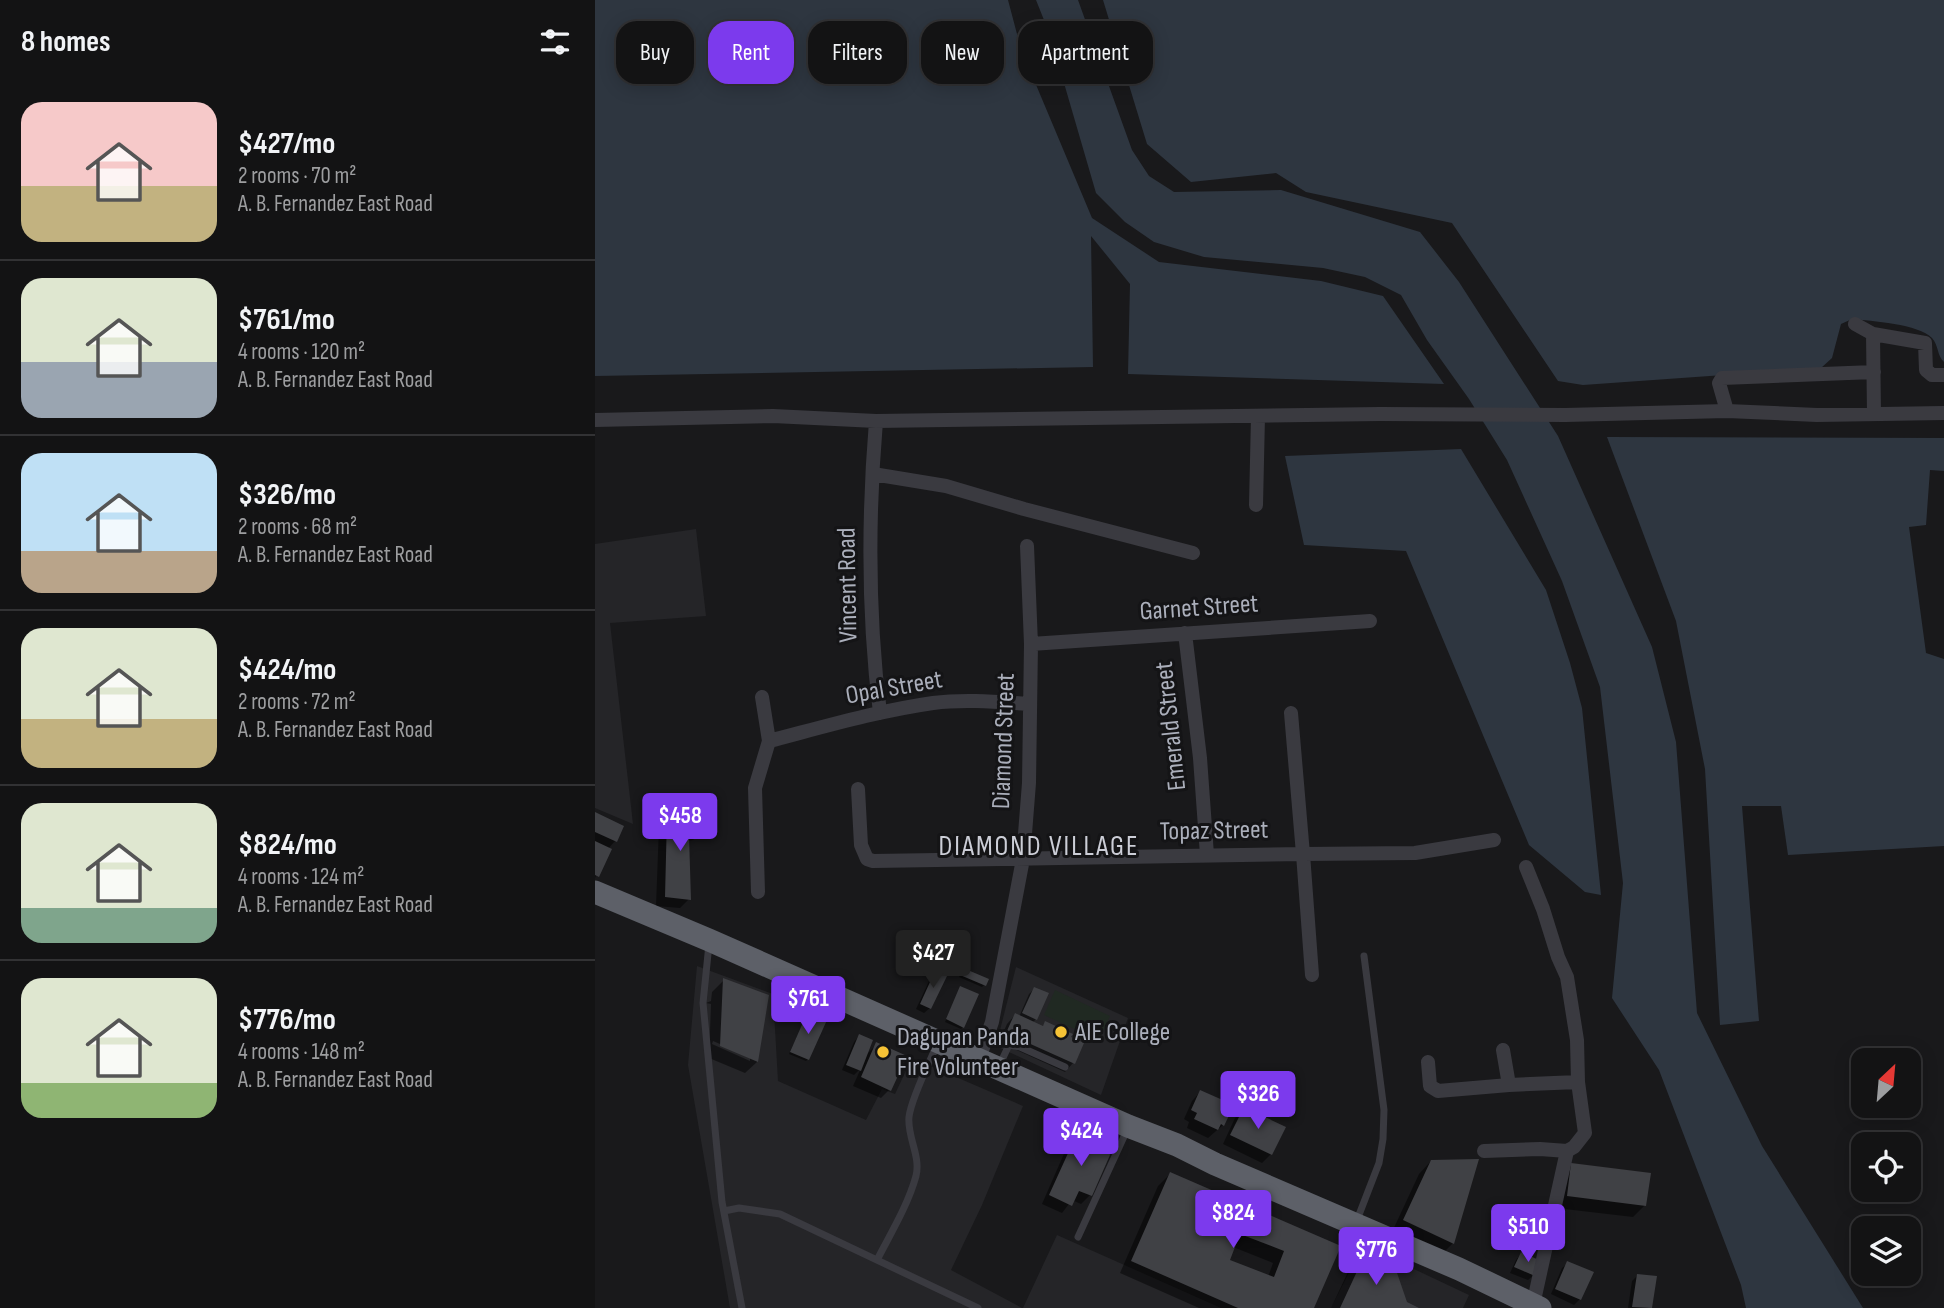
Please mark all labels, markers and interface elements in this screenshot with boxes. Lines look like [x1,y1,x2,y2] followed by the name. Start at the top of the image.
[616,21,694,84] chip: Buy
[708,21,794,84] chip: Rent
[808,21,907,84] chip: Filters
[921,21,1004,84] chip: New
[1018,21,1153,84] chip: Apartment
[536,23,574,61] icon: filters
[21,24,110,60] text: 8 homes
[238,126,335,162] text: $427/mo
[77,130,161,214] icon: home
[238,162,356,190] text: 2 rooms · 70 m²
[238,190,433,218] text: A. B. Fernandez East Road
[238,302,335,338] text: $761/mo
[77,306,161,390] icon: home
[238,338,365,366] text: 4 rooms · 120 m²
[238,366,433,394] text: A. B. Fernandez East Road
[238,477,336,513] text: $326/mo
[77,481,161,565] icon: home
[238,513,357,541] text: 2 rooms · 68 m²
[831,527,865,643] street label: Vincent Road
[238,541,433,569] text: A. B. Fernandez East Road
[1139,588,1259,628] street label: Garnet Street
[238,652,336,688] text: $424/mo
[77,656,161,740] icon: home
[1149,660,1193,792] street label: Emerald Street
[843,664,945,712] street label: Opal Street
[986,672,1022,810] street label: Diamond Street
[238,688,356,716] text: 2 rooms · 72 m²
[238,716,433,744] text: A. B. Fernandez East Road
[639,794,721,853] pin: $458
[658,802,702,830] text: $458
[1159,815,1269,847] street label: Topaz Street
[238,827,337,863] text: $824/mo
[939,830,1139,863] district label: DIAMOND VILLAGE
[77,831,161,915] icon: home
[238,863,364,891] text: 4 rooms · 124 m²
[238,891,433,919] text: A. B. Fernandez East Road
[892,930,974,990] pin: $427
[912,939,954,967] text: $427
[767,976,849,1036] pin: $761
[787,985,829,1013] text: $761
[238,1002,336,1038] text: $776/mo
[77,1006,161,1090] icon: home
[1074,1017,1170,1048] place label: AIE College
[897,1022,1030,1083] place label: Dagupan Panda Fire Volunteer
[1053,1024,1069,1040] marker: AIE College
[238,1038,365,1066] text: 4 rooms · 148 m²
[875,1044,891,1060] marker: Dagupan Panda Fire Volunteer
[1851,1048,1921,1118] north arrow
[1851,1048,1921,1286] map controls
[238,1066,433,1094] text: A. B. Fernandez East Road
[1217,1072,1299,1131] pin: $326
[1236,1080,1280,1108] text: $326
[1040,1108,1122,1168] pin: $424
[1059,1117,1103,1145] text: $424
[1851,1132,1921,1202] button: locate
[1192,1190,1274,1250] pin: $824
[1211,1199,1255,1227] text: $824
[1487,1204,1569,1264] pin: $510
[1507,1213,1549,1241] text: $510
[1851,1216,1921,1286] button: layers
[1335,1228,1417,1287] pin: $776
[1355,1236,1397,1264] text: $776

